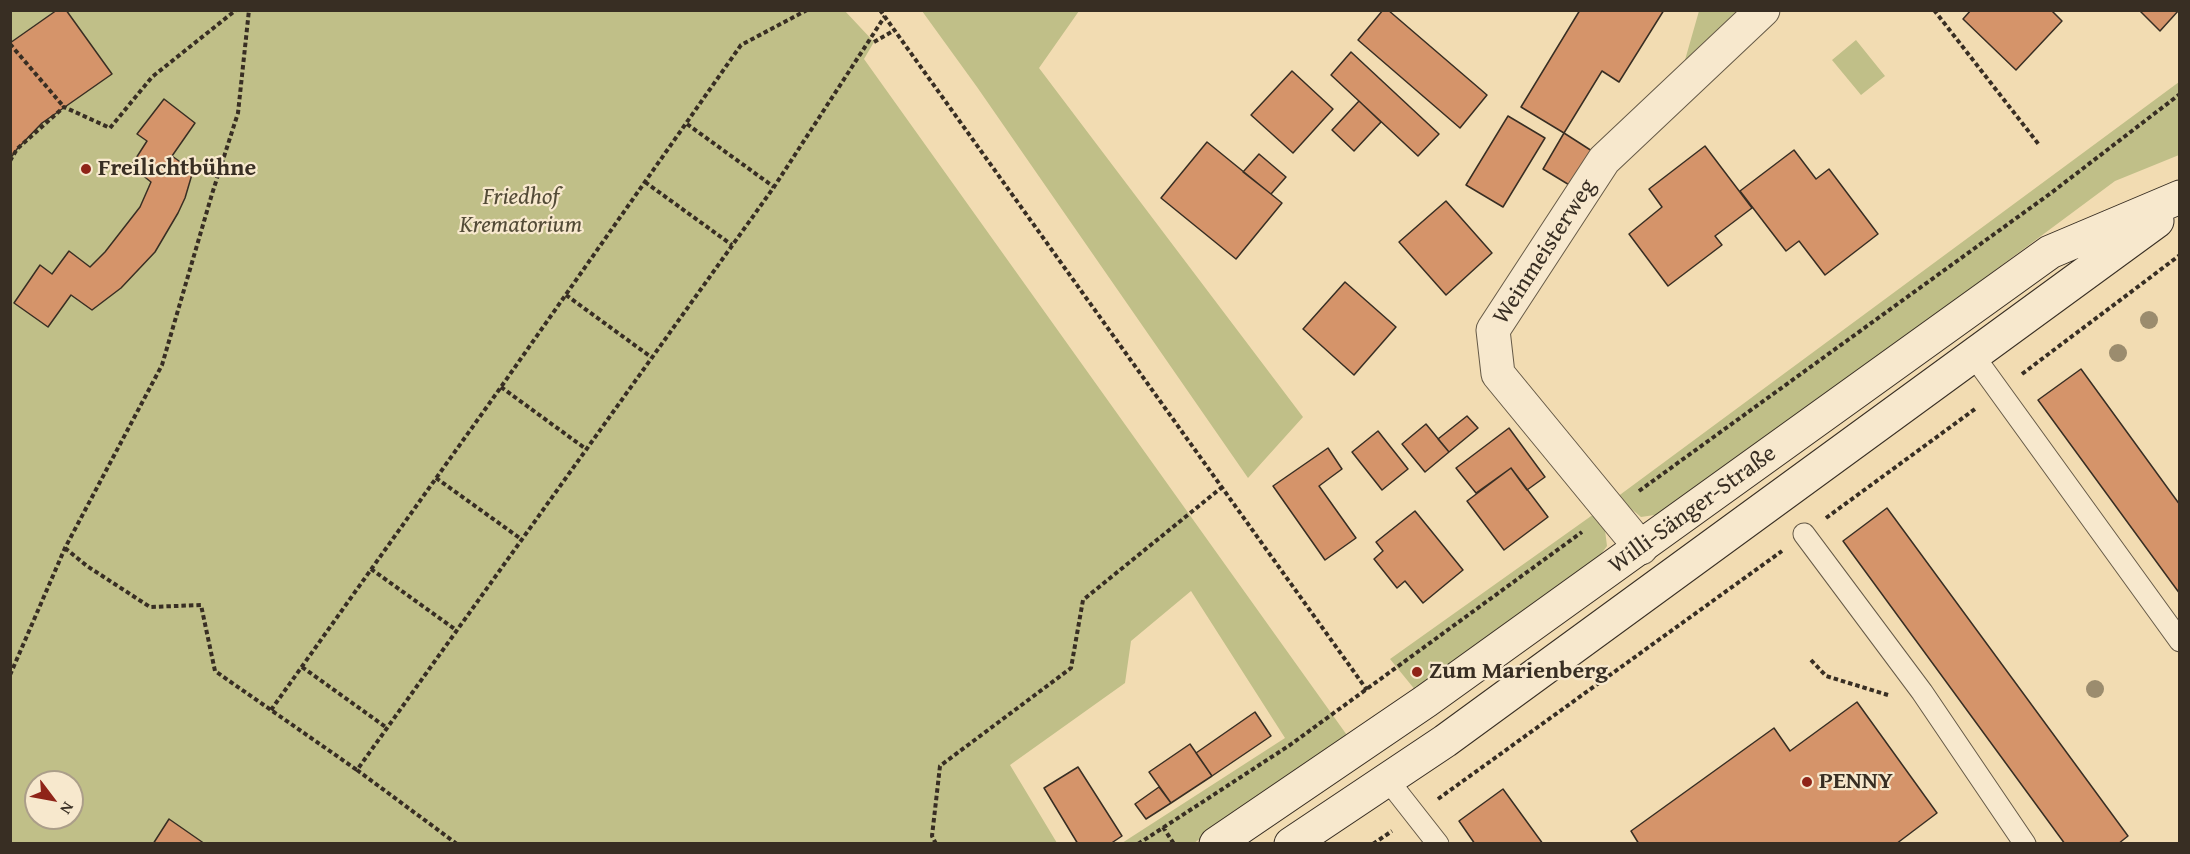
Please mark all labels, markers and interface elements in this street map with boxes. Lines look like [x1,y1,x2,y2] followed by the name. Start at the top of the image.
[98,155,256,183] place label: Freilichtbühne
[79,162,93,176] marker: Freilichtbühne
[1487,174,1603,330] street label: Weinmeisterweg
[460,184,582,240] park label: Friedhof Krematorium
[1604,440,1782,580] street label: Willi-Sänger-Straße
[1429,658,1608,686] place label: Zum Marienberg
[1410,665,1424,679] marker: Zum Marienberg
[1819,768,1893,796] place label: PENNY
[24,770,84,830] north arrow
[1800,775,1814,789] marker: PENNY
[55,798,81,819] text: N

